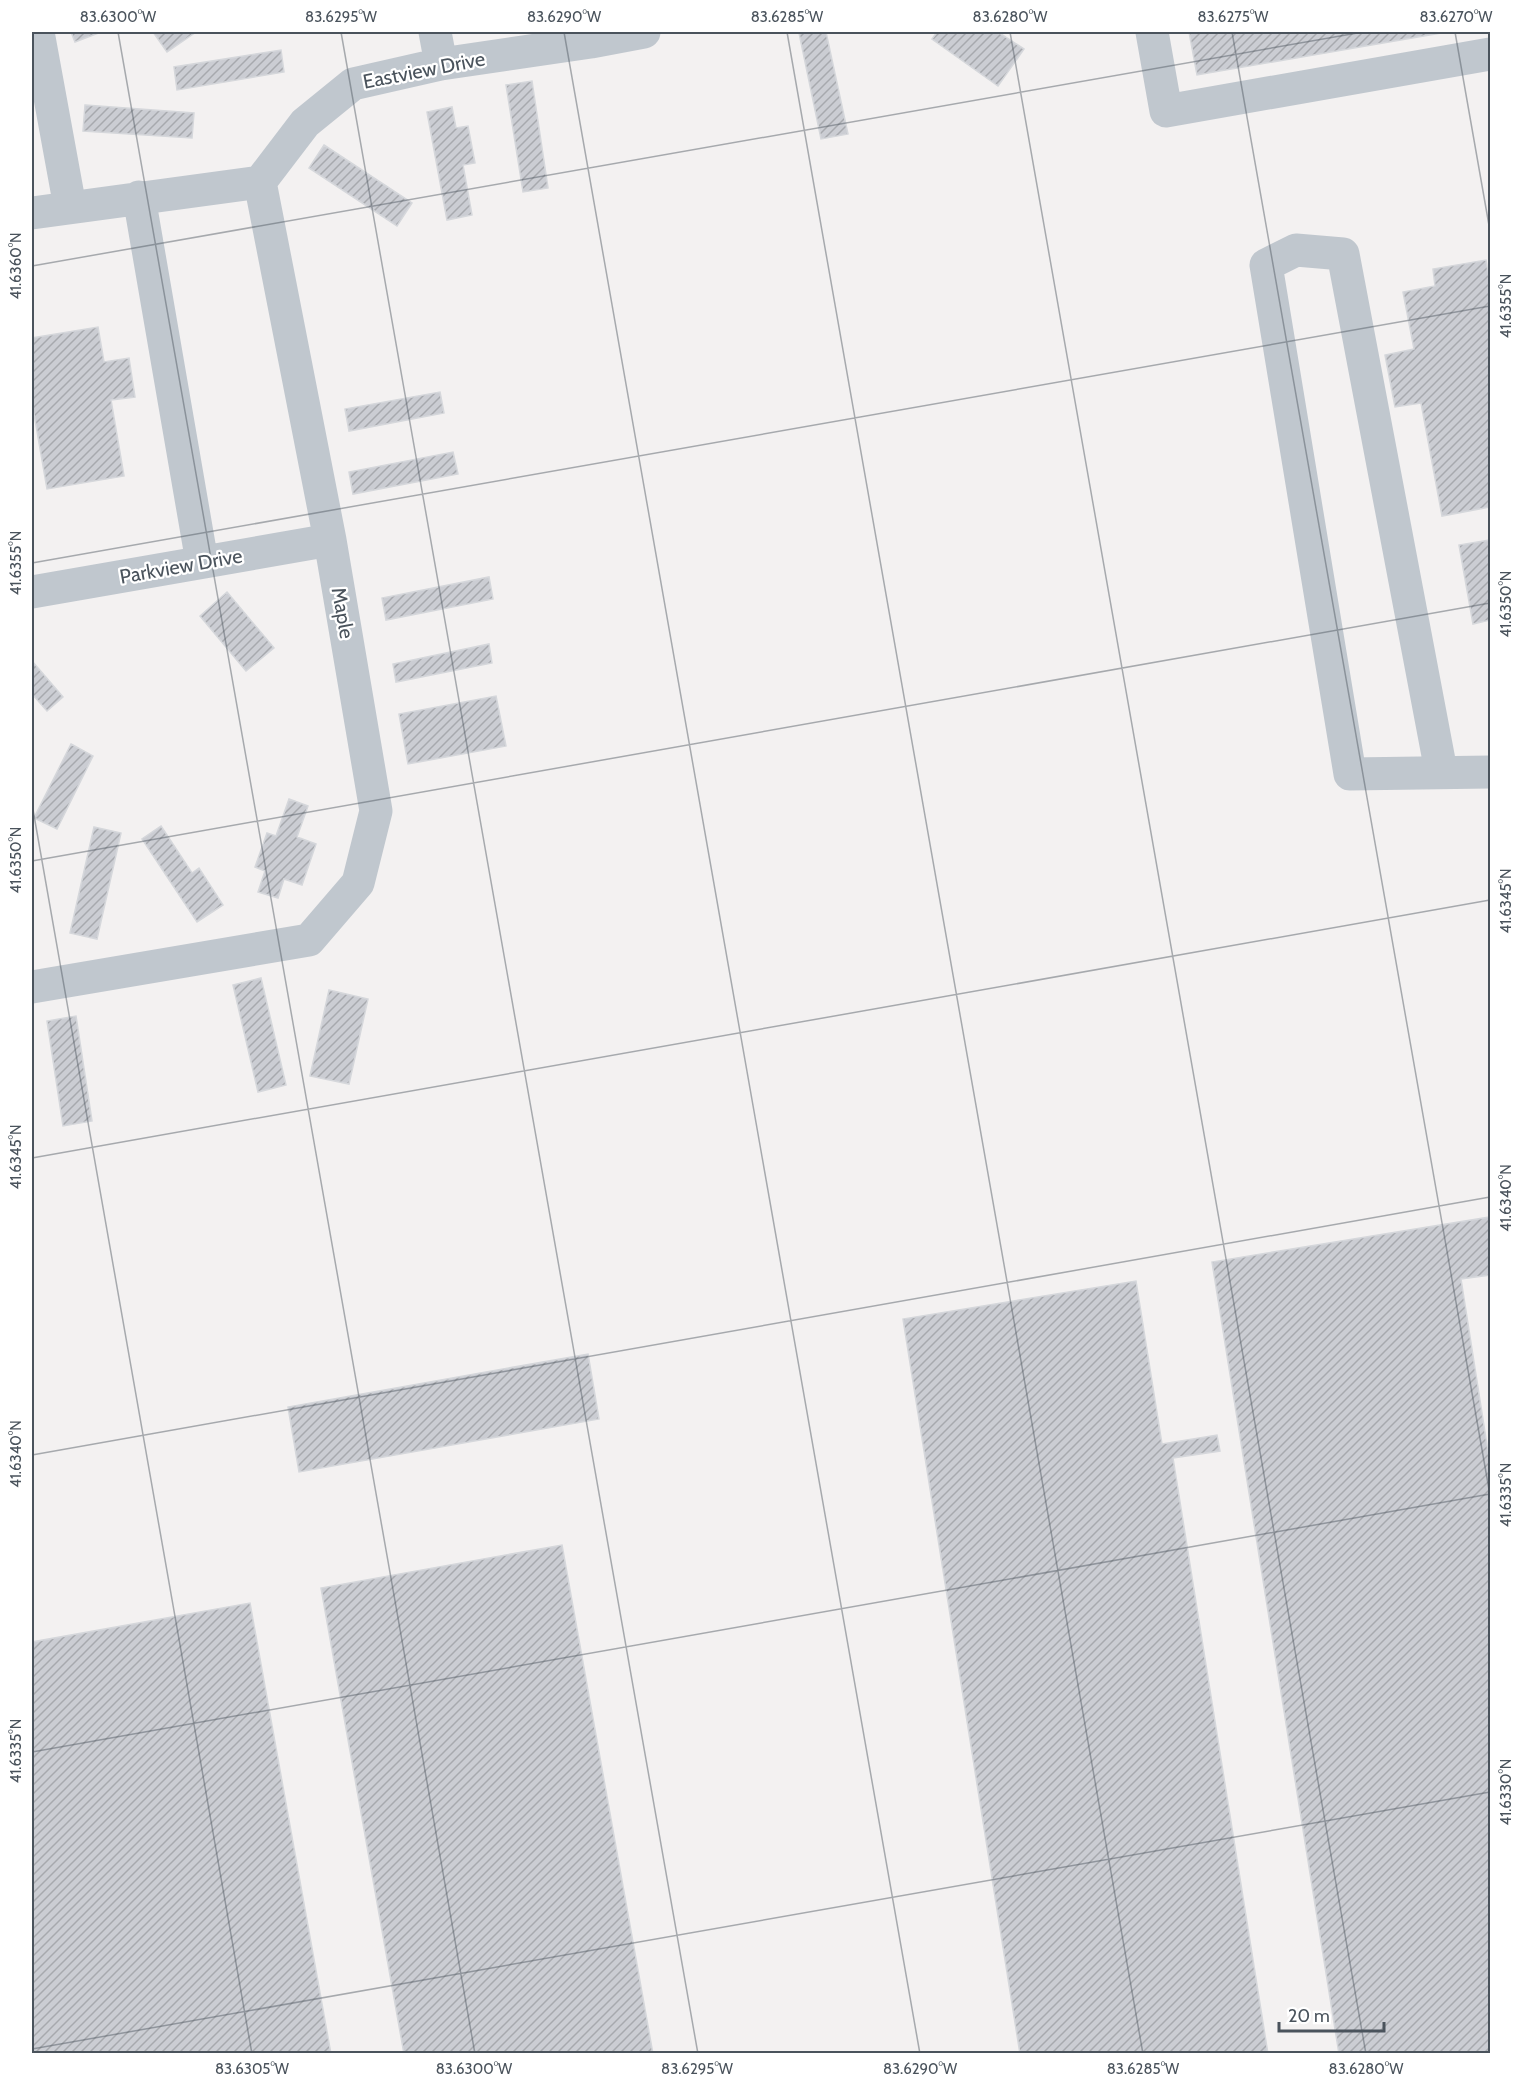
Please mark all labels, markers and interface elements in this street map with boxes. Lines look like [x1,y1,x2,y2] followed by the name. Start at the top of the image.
[80,8,157,26] text: 83.6300°W
[305,8,378,26] text: 83.6295°W
[527,8,602,26] text: 83.6290°W
[751,8,824,26] text: 83.6285°W
[973,8,1048,26] text: 83.6280°W
[1198,8,1269,26] text: 83.6275°W
[1419,8,1493,26] text: 83.6270°W
[361,46,487,94] street label: Eastview Drive
[7,232,25,300] text: 41.6360°N
[1497,274,1515,338] text: 41.6355°N
[7,531,25,595] text: 41.6355°N
[118,543,244,589] street label: Parkview Drive
[1497,571,1515,637] text: 41.6350°N
[327,585,359,641] street label: Maple
[7,827,25,893] text: 41.6350°N
[1497,868,1515,934] text: 41.6345°N
[7,1124,25,1190] text: 41.6345°N
[1497,1164,1515,1232] text: 41.6340°N
[7,1420,25,1488] text: 41.6340°N
[1497,1463,1515,1527] text: 41.6335°N
[7,1719,25,1783] text: 41.6335°N
[1497,1759,1515,1825] text: 41.6330°N
[1279,1995,1384,2033] scale bar
[1288,2005,1330,2027] text: 20 m
[215,2060,290,2078] text: 83.6305°W
[436,2060,513,2078] text: 83.6300°W
[661,2060,734,2078] text: 83.6295°W
[883,2060,958,2078] text: 83.6290°W
[1107,2060,1180,2078] text: 83.6285°W
[1329,2060,1404,2078] text: 83.6280°W

